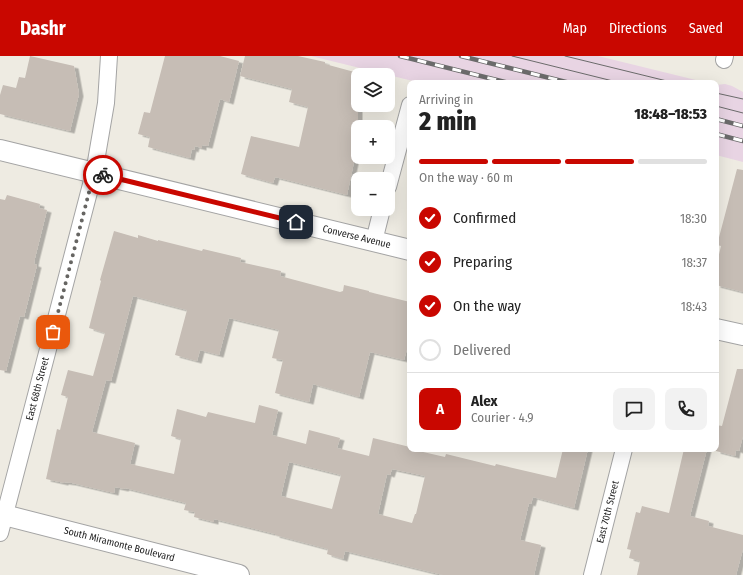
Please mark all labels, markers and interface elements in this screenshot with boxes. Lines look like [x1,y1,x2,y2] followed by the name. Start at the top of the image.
[20,17,66,40] text: Dashr
[563,20,587,37] text: Map
[609,20,667,37] text: Directions
[689,20,723,37] text: Saved
[351,68,395,216] map controls
[351,68,395,112] button: layers
[419,92,473,107] text: Arriving in
[634,105,707,123] text: 18:48–18:53
[419,106,477,137] text: 2 min
[351,120,395,164] button: +
[83,155,123,195] courier
[92,164,114,186] icon: bike
[419,170,513,185] text: On the way · 60 m
[351,172,395,216] button: −
[279,205,313,239] pin
[419,207,441,229] icon: check
[453,209,516,227] text: Confirmed
[285,211,307,233] icon: home
[680,211,707,226] text: 18:30
[321,223,392,251] street label: Converse Avenue
[419,251,441,273] icon: check
[453,253,512,271] text: Preparing
[681,255,707,270] text: 18:37
[419,295,441,317] icon: check
[453,297,521,315] text: On the way
[681,299,707,314] text: 18:43
[36,315,70,349] pin
[42,321,64,343] icon: bag
[453,341,511,359] text: Delivered
[24,355,52,422] street label: East 68th Street
[613,388,655,430] button: chat
[665,388,707,430] button: phone
[471,392,498,410] text: Alex
[436,400,444,418] text: A
[471,410,534,425] text: Courier · 4.9
[594,479,622,545] street label: East 70th Street
[62,524,176,564] street label: South Miramonte Boulevard

